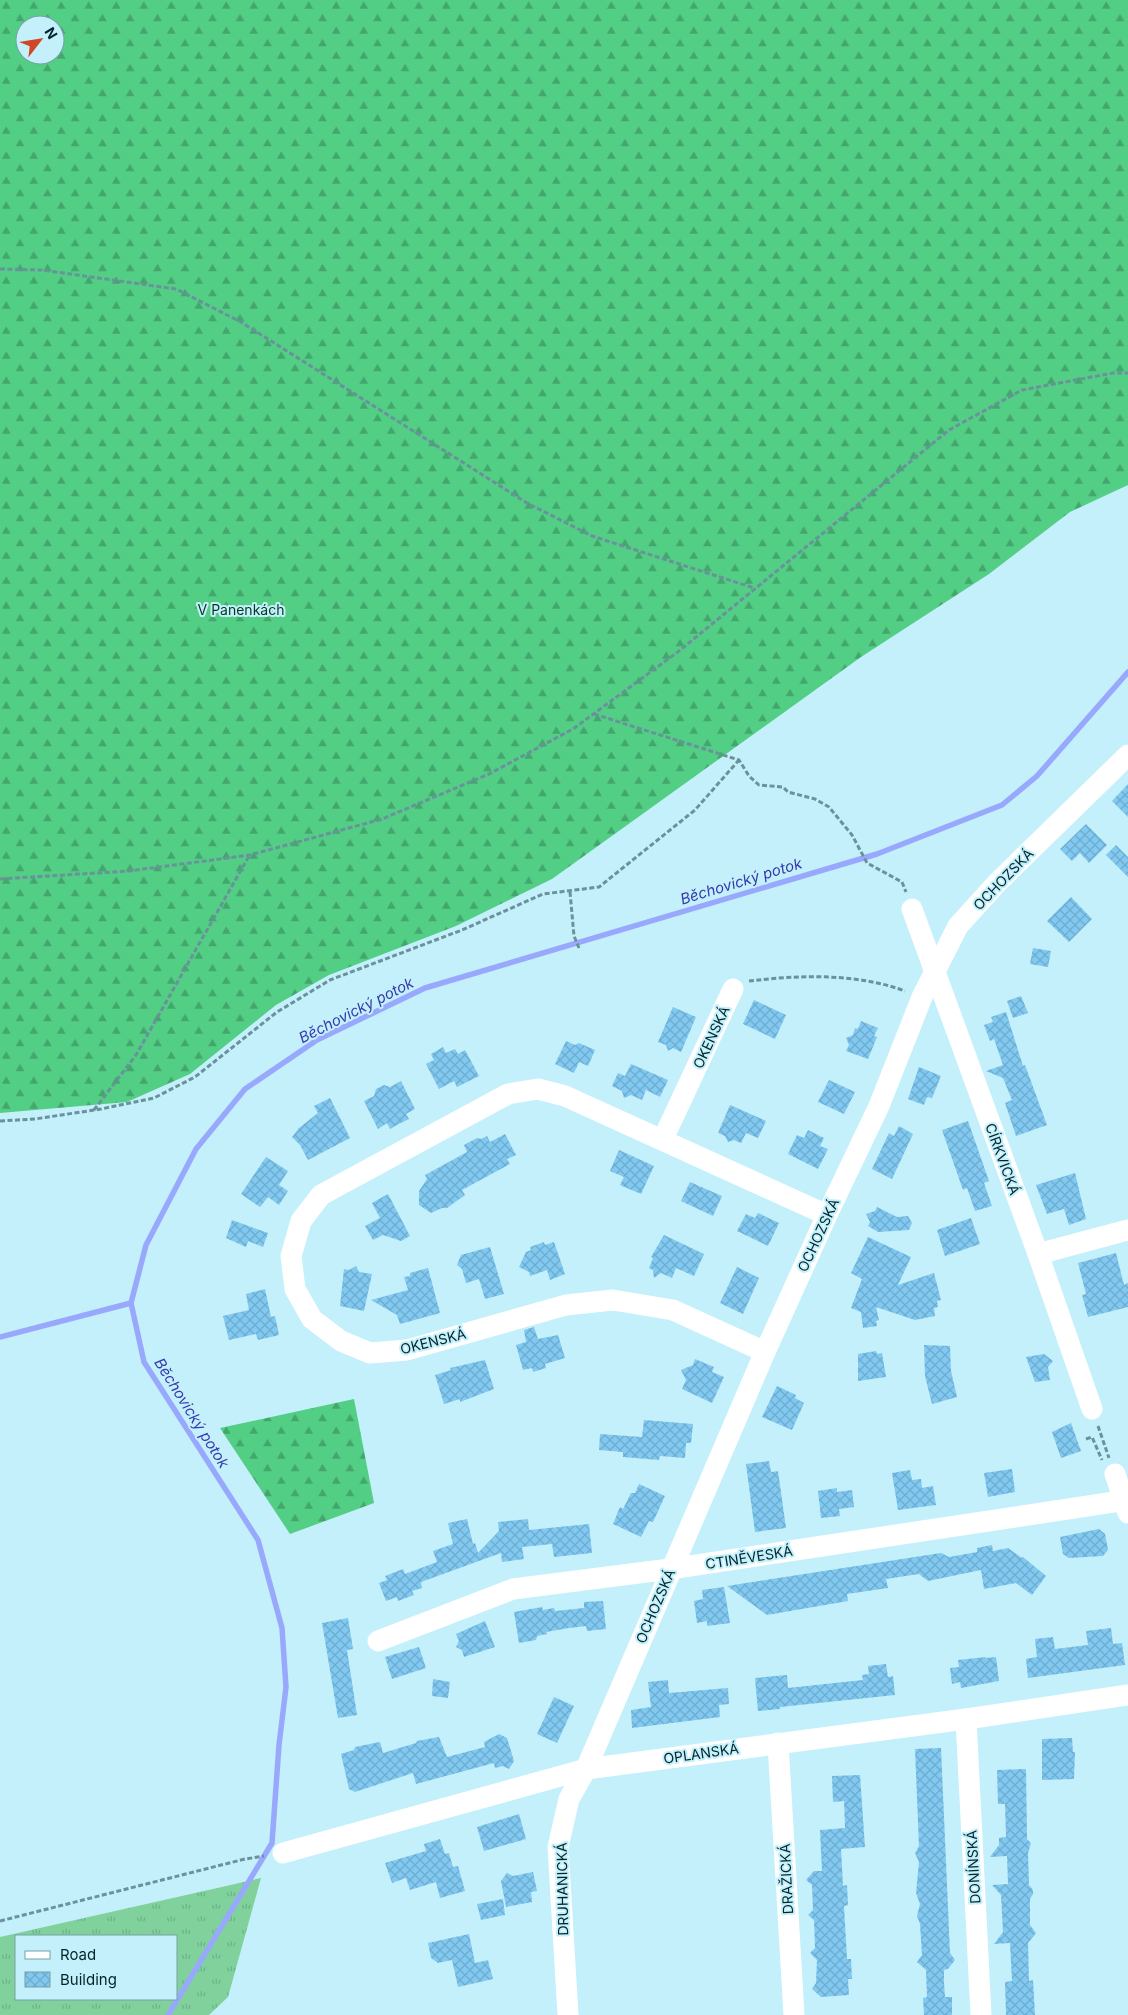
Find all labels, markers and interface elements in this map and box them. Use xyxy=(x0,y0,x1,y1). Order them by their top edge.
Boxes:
north arrow xyxy=(15,15,65,65)
text: N xyxy=(42,24,62,42)
park label: V Panenkách xyxy=(198,601,284,618)
street label: OCHOZSKÁ xyxy=(969,844,1037,913)
water label: Běchovický potok xyxy=(678,853,805,909)
water label: Běchovický potok xyxy=(295,973,417,1047)
street label: OKENSKÁ xyxy=(689,1003,733,1071)
street label: CÍRKVICKÁ xyxy=(982,1121,1024,1198)
street label: OCHOZSKÁ xyxy=(794,1195,843,1274)
street label: OKENSKÁ xyxy=(398,1325,468,1357)
water label: Běchovický potok xyxy=(150,1354,234,1472)
street label: CTINĚVESKÁ xyxy=(704,1542,794,1572)
street label: OCHOZSKÁ xyxy=(632,1566,678,1646)
street label: OPLANSKÁ xyxy=(662,1739,740,1767)
street label: DONÍNSKÁ xyxy=(963,1829,983,1904)
street label: DRUHANICKÁ xyxy=(553,1842,571,1936)
street label: DRAŽICKÁ xyxy=(776,1843,796,1915)
legend xyxy=(15,1935,178,2000)
text: Road xyxy=(60,1945,96,1964)
text: Building xyxy=(60,1970,117,1989)

